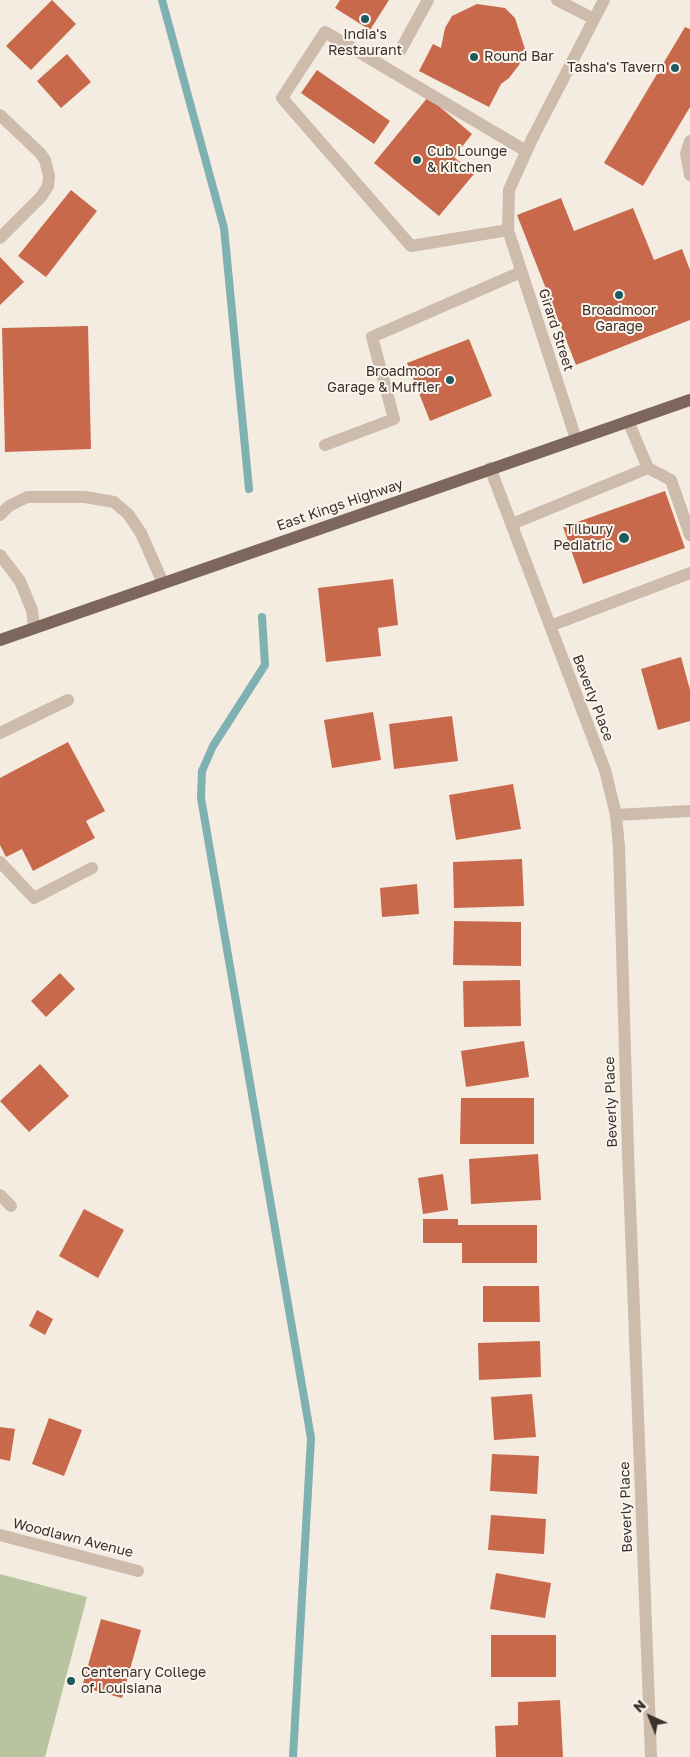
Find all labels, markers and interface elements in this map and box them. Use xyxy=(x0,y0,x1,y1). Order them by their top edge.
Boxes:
marker: India's Restaurant xyxy=(359,13,371,25)
place label: India's Restaurant xyxy=(328,27,402,59)
place label: Round Bar xyxy=(484,49,554,65)
marker: Round Bar xyxy=(468,51,480,63)
place label: Tasha's Tavern xyxy=(567,60,665,76)
marker: Tasha's Tavern xyxy=(669,62,681,74)
place label: Cub Lounge & Kitchen xyxy=(427,144,507,176)
marker: Cub Lounge & Kitchen xyxy=(411,154,423,166)
street label: Girard Street xyxy=(535,287,577,373)
marker: Broadmoor Garage xyxy=(613,289,625,301)
place label: Broadmoor Garage xyxy=(582,303,656,336)
place label: Broadmoor Garage & Muffler xyxy=(327,364,440,397)
marker: Broadmoor Garage & Muffler xyxy=(444,374,456,386)
street label: East Kings Highway xyxy=(275,476,405,534)
place label: Tilbury Pediatric xyxy=(553,522,613,554)
marker: Tilbury Pediatric xyxy=(617,531,631,545)
street label: Beverly Place xyxy=(569,652,617,744)
street label: Beverly Place xyxy=(601,1056,621,1148)
street label: Beverly Place xyxy=(616,1461,636,1553)
street label: Woodlawn Avenue xyxy=(11,1515,135,1561)
place label: Centenary College of Louisiana xyxy=(81,1665,206,1698)
marker: Centenary College of Louisiana xyxy=(65,1675,77,1687)
north arrow xyxy=(625,1692,675,1742)
text: N xyxy=(629,1696,649,1716)

